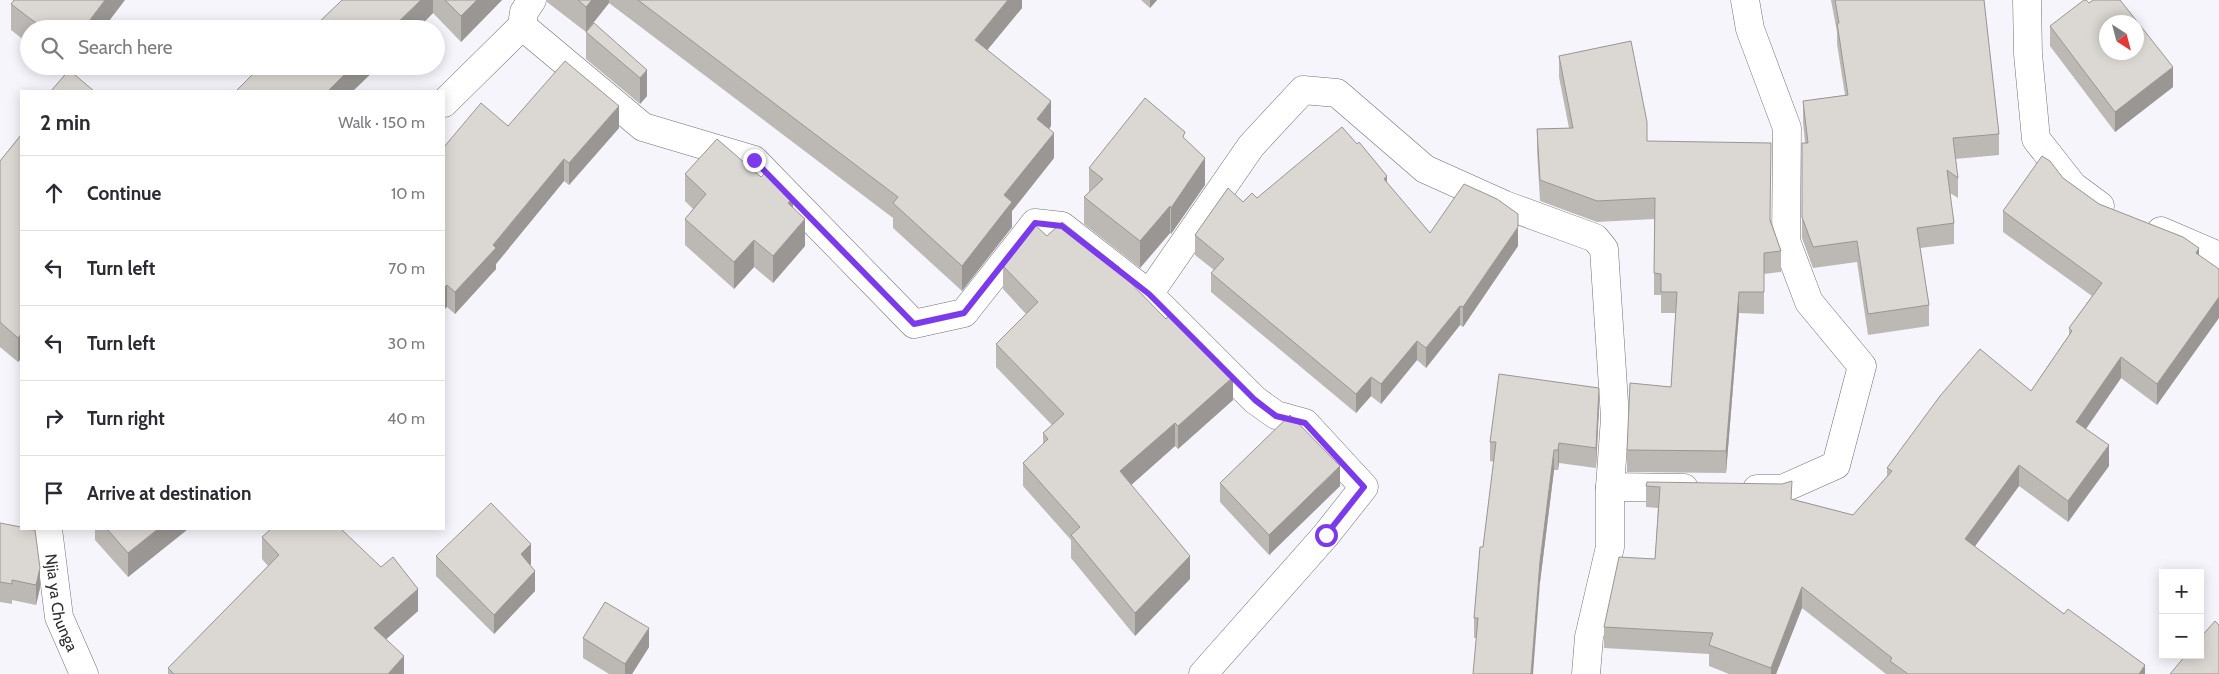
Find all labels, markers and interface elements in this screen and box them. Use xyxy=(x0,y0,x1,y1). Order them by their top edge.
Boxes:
north arrow xyxy=(2099,15,2144,60)
search box xyxy=(20,20,445,75)
icon: search xyxy=(38,34,66,62)
text: Search here xyxy=(78,36,172,59)
text: 2 min xyxy=(40,110,91,135)
text: Walk · 150 m xyxy=(338,113,425,132)
route end xyxy=(743,149,766,172)
icon: ahead xyxy=(40,179,68,207)
text: Continue xyxy=(87,182,161,205)
text: 10 m xyxy=(391,184,425,203)
icon: left xyxy=(40,254,68,282)
text: Turn left xyxy=(87,257,155,280)
text: 70 m xyxy=(388,259,425,278)
icon: left xyxy=(40,329,68,357)
text: Turn left xyxy=(87,332,155,355)
text: 30 m xyxy=(388,334,425,353)
icon: right xyxy=(40,404,68,432)
text: Turn right xyxy=(87,407,165,430)
text: 40 m xyxy=(387,409,425,428)
icon: arrive xyxy=(40,479,68,507)
text: Arrive at destination xyxy=(87,482,251,505)
route start xyxy=(1315,524,1338,547)
street label: Njia ya Chunga xyxy=(41,553,82,655)
map controls xyxy=(2159,569,2204,659)
button: + xyxy=(2159,569,2204,614)
button: − xyxy=(2159,614,2204,659)

